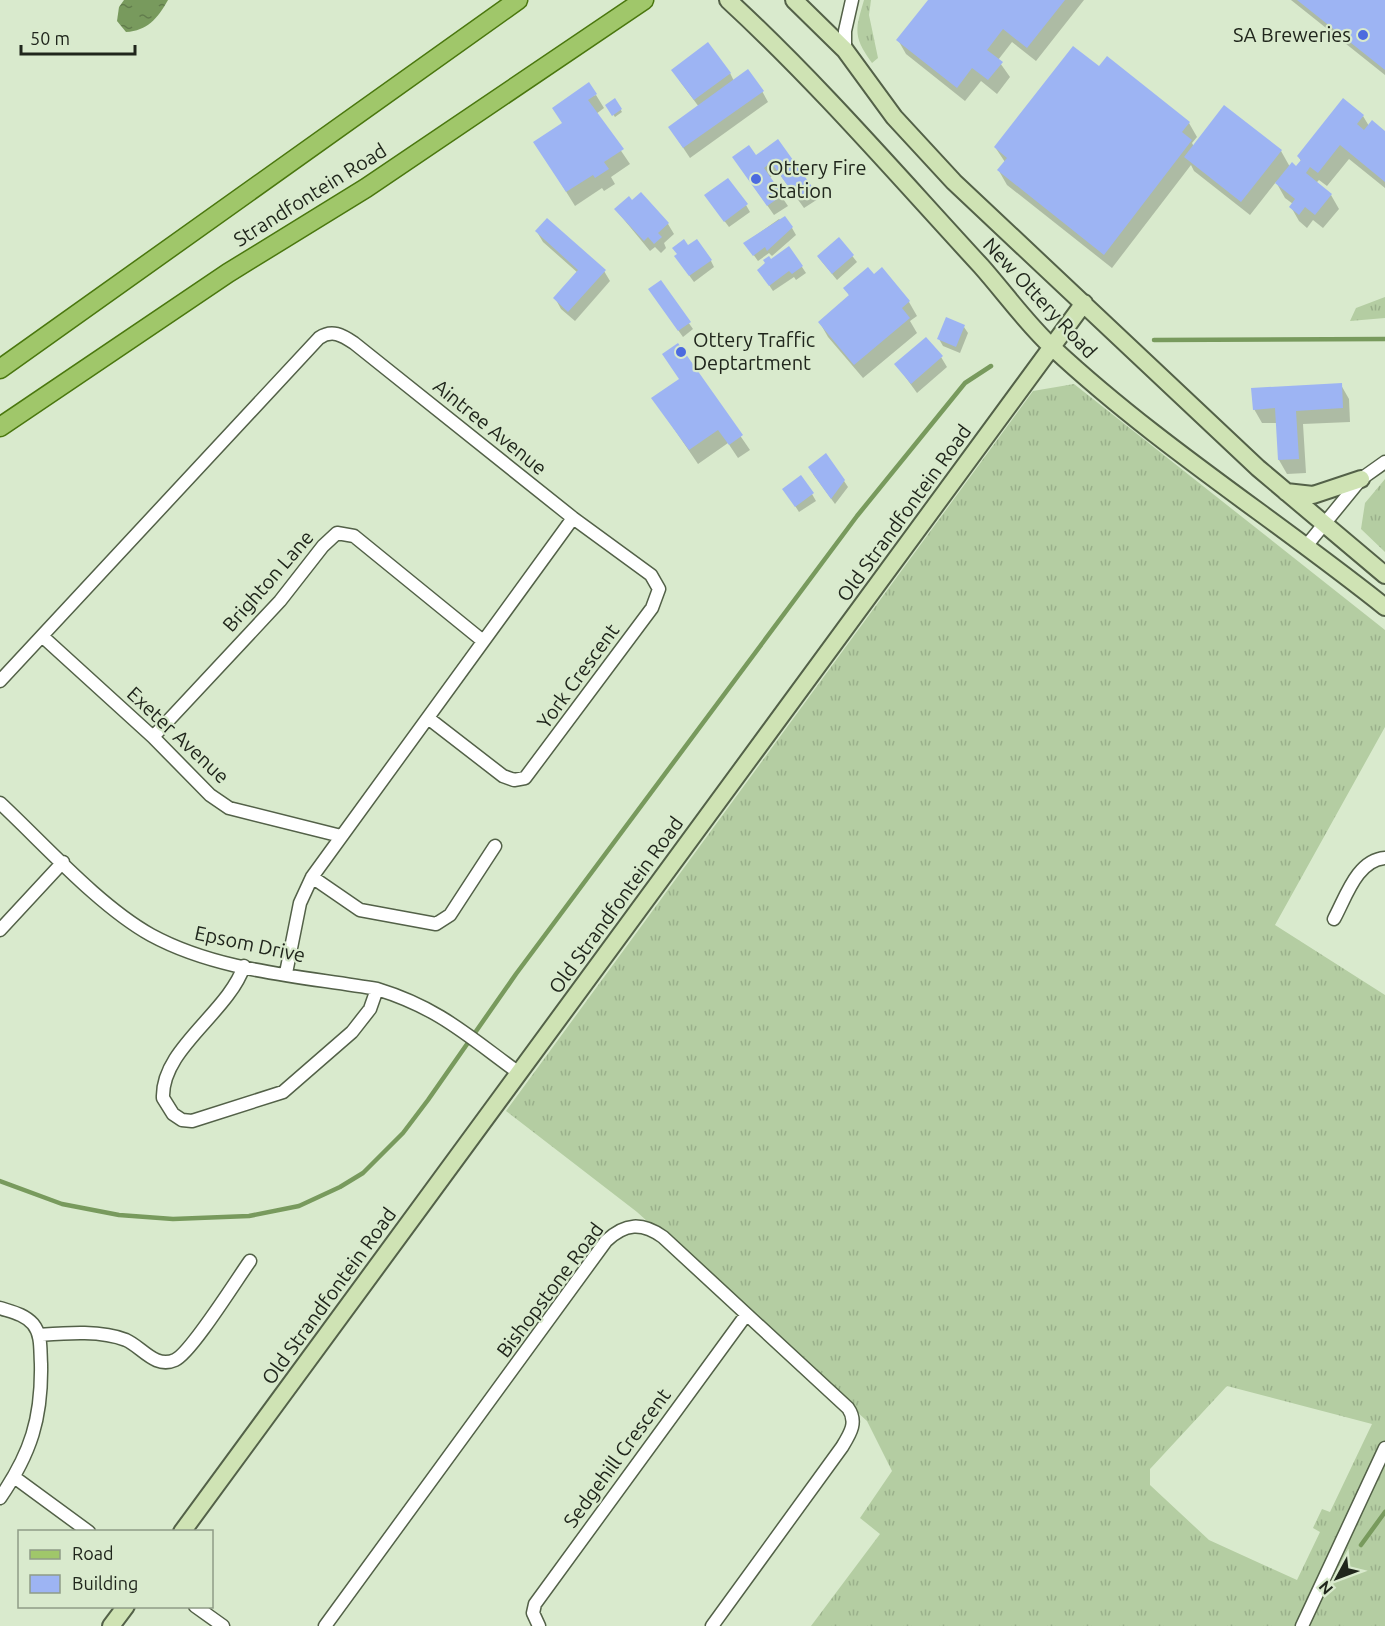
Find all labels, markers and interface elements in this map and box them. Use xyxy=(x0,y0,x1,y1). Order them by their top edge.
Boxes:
scale bar xyxy=(21,18,135,56)
place label: SA Breweries xyxy=(1233,23,1351,46)
text: 50 m xyxy=(30,28,70,48)
marker: SA Breweries xyxy=(1356,28,1370,42)
street label: Strandfontein Road xyxy=(229,138,390,251)
place label: Ottery Fire Station xyxy=(768,156,866,202)
marker: Ottery Fire Station xyxy=(749,172,763,186)
street label: New Ottery Road xyxy=(979,233,1102,363)
place label: Ottery Traffic Deptartment xyxy=(693,328,815,374)
marker: Ottery Traffic Deptartment xyxy=(674,345,688,359)
street label: Aintree Avenue xyxy=(429,374,551,479)
street label: Old Strandfontein Road xyxy=(832,420,975,606)
street label: Brighton Lane xyxy=(217,525,318,636)
street label: York Crescent xyxy=(532,619,623,733)
street label: Exeter Avenue xyxy=(123,682,234,788)
street label: Old Strandfontein Road xyxy=(544,812,687,998)
street label: Epsom Drive xyxy=(193,921,307,966)
street label: Old Strandfontein Road xyxy=(257,1203,400,1389)
street label: Bishopstone Road xyxy=(492,1218,608,1361)
street label: Sedgehill Crescent xyxy=(558,1384,675,1532)
legend xyxy=(18,1530,213,1608)
text: Road xyxy=(72,1543,114,1563)
north arrow xyxy=(1307,1548,1367,1608)
text: Building xyxy=(72,1573,138,1593)
text: N xyxy=(1315,1577,1336,1598)

